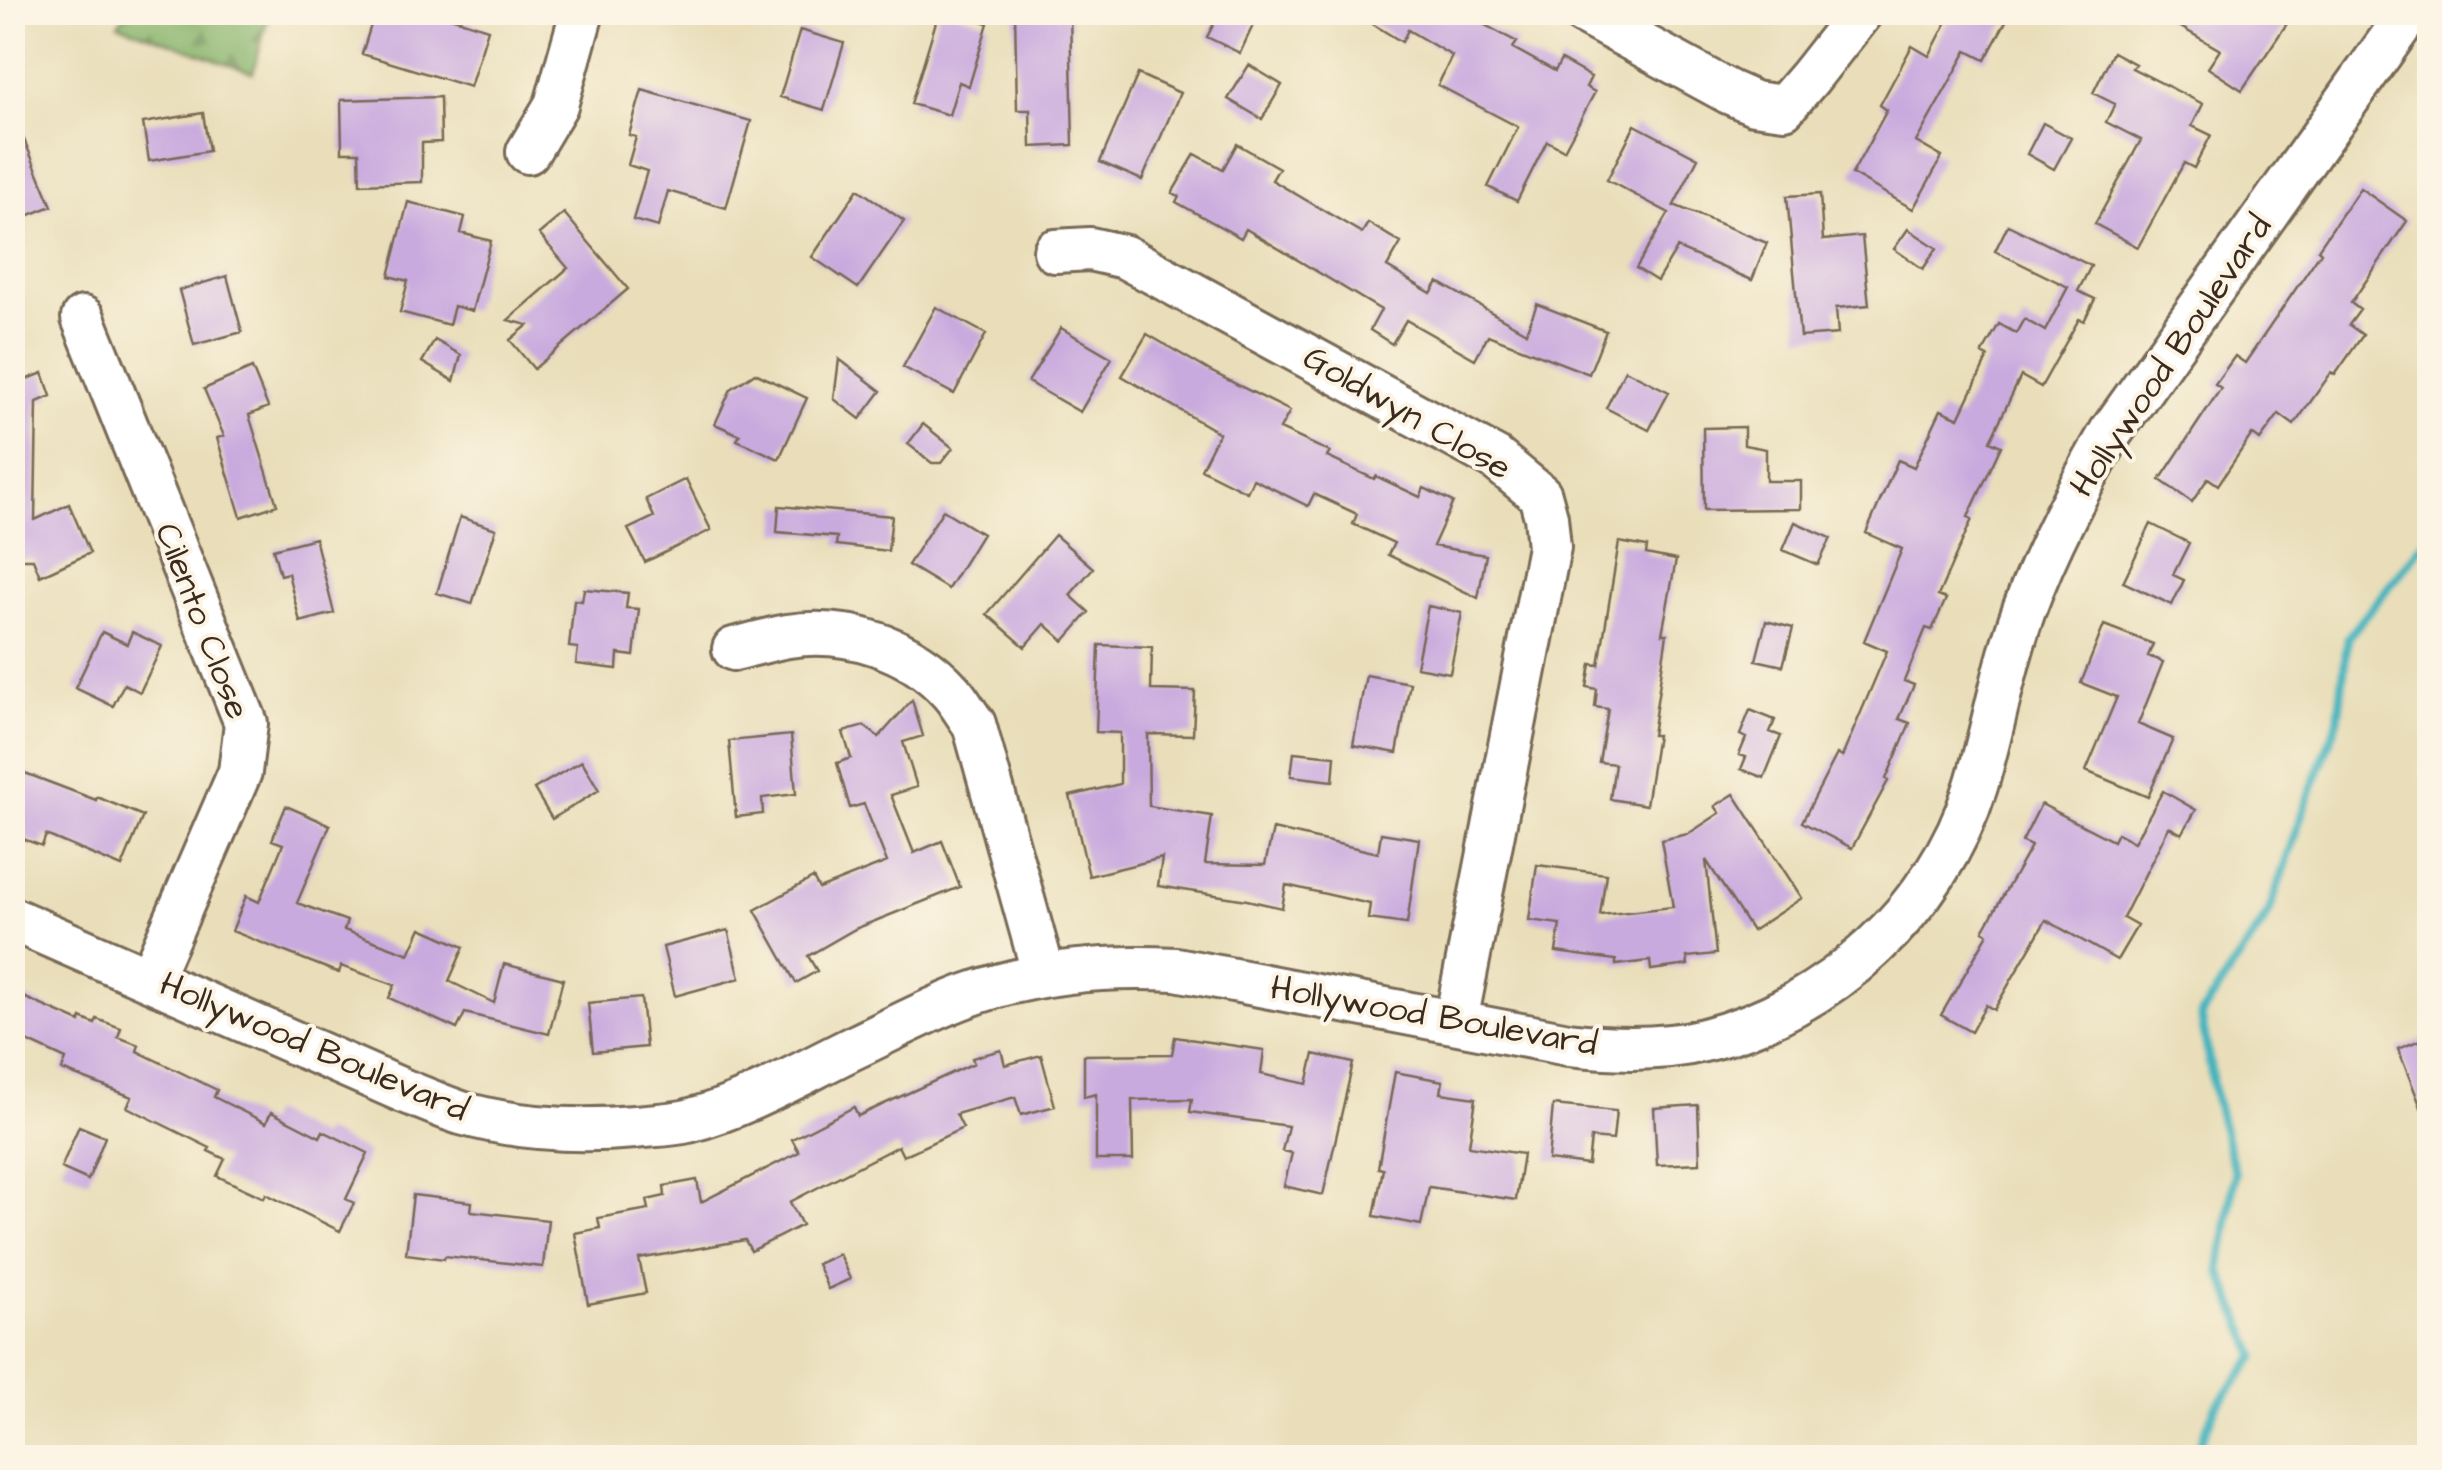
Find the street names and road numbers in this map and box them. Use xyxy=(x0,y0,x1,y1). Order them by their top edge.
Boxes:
street label: Hollywood Boulevard xyxy=(2058,205,2285,507)
street label: Goldwyn Close xyxy=(1293,334,1520,493)
street label: Cilento Close xyxy=(142,516,262,726)
street label: Hollywood Boulevard xyxy=(152,960,476,1135)
street label: Hollywood Boulevard xyxy=(1267,963,1601,1070)

